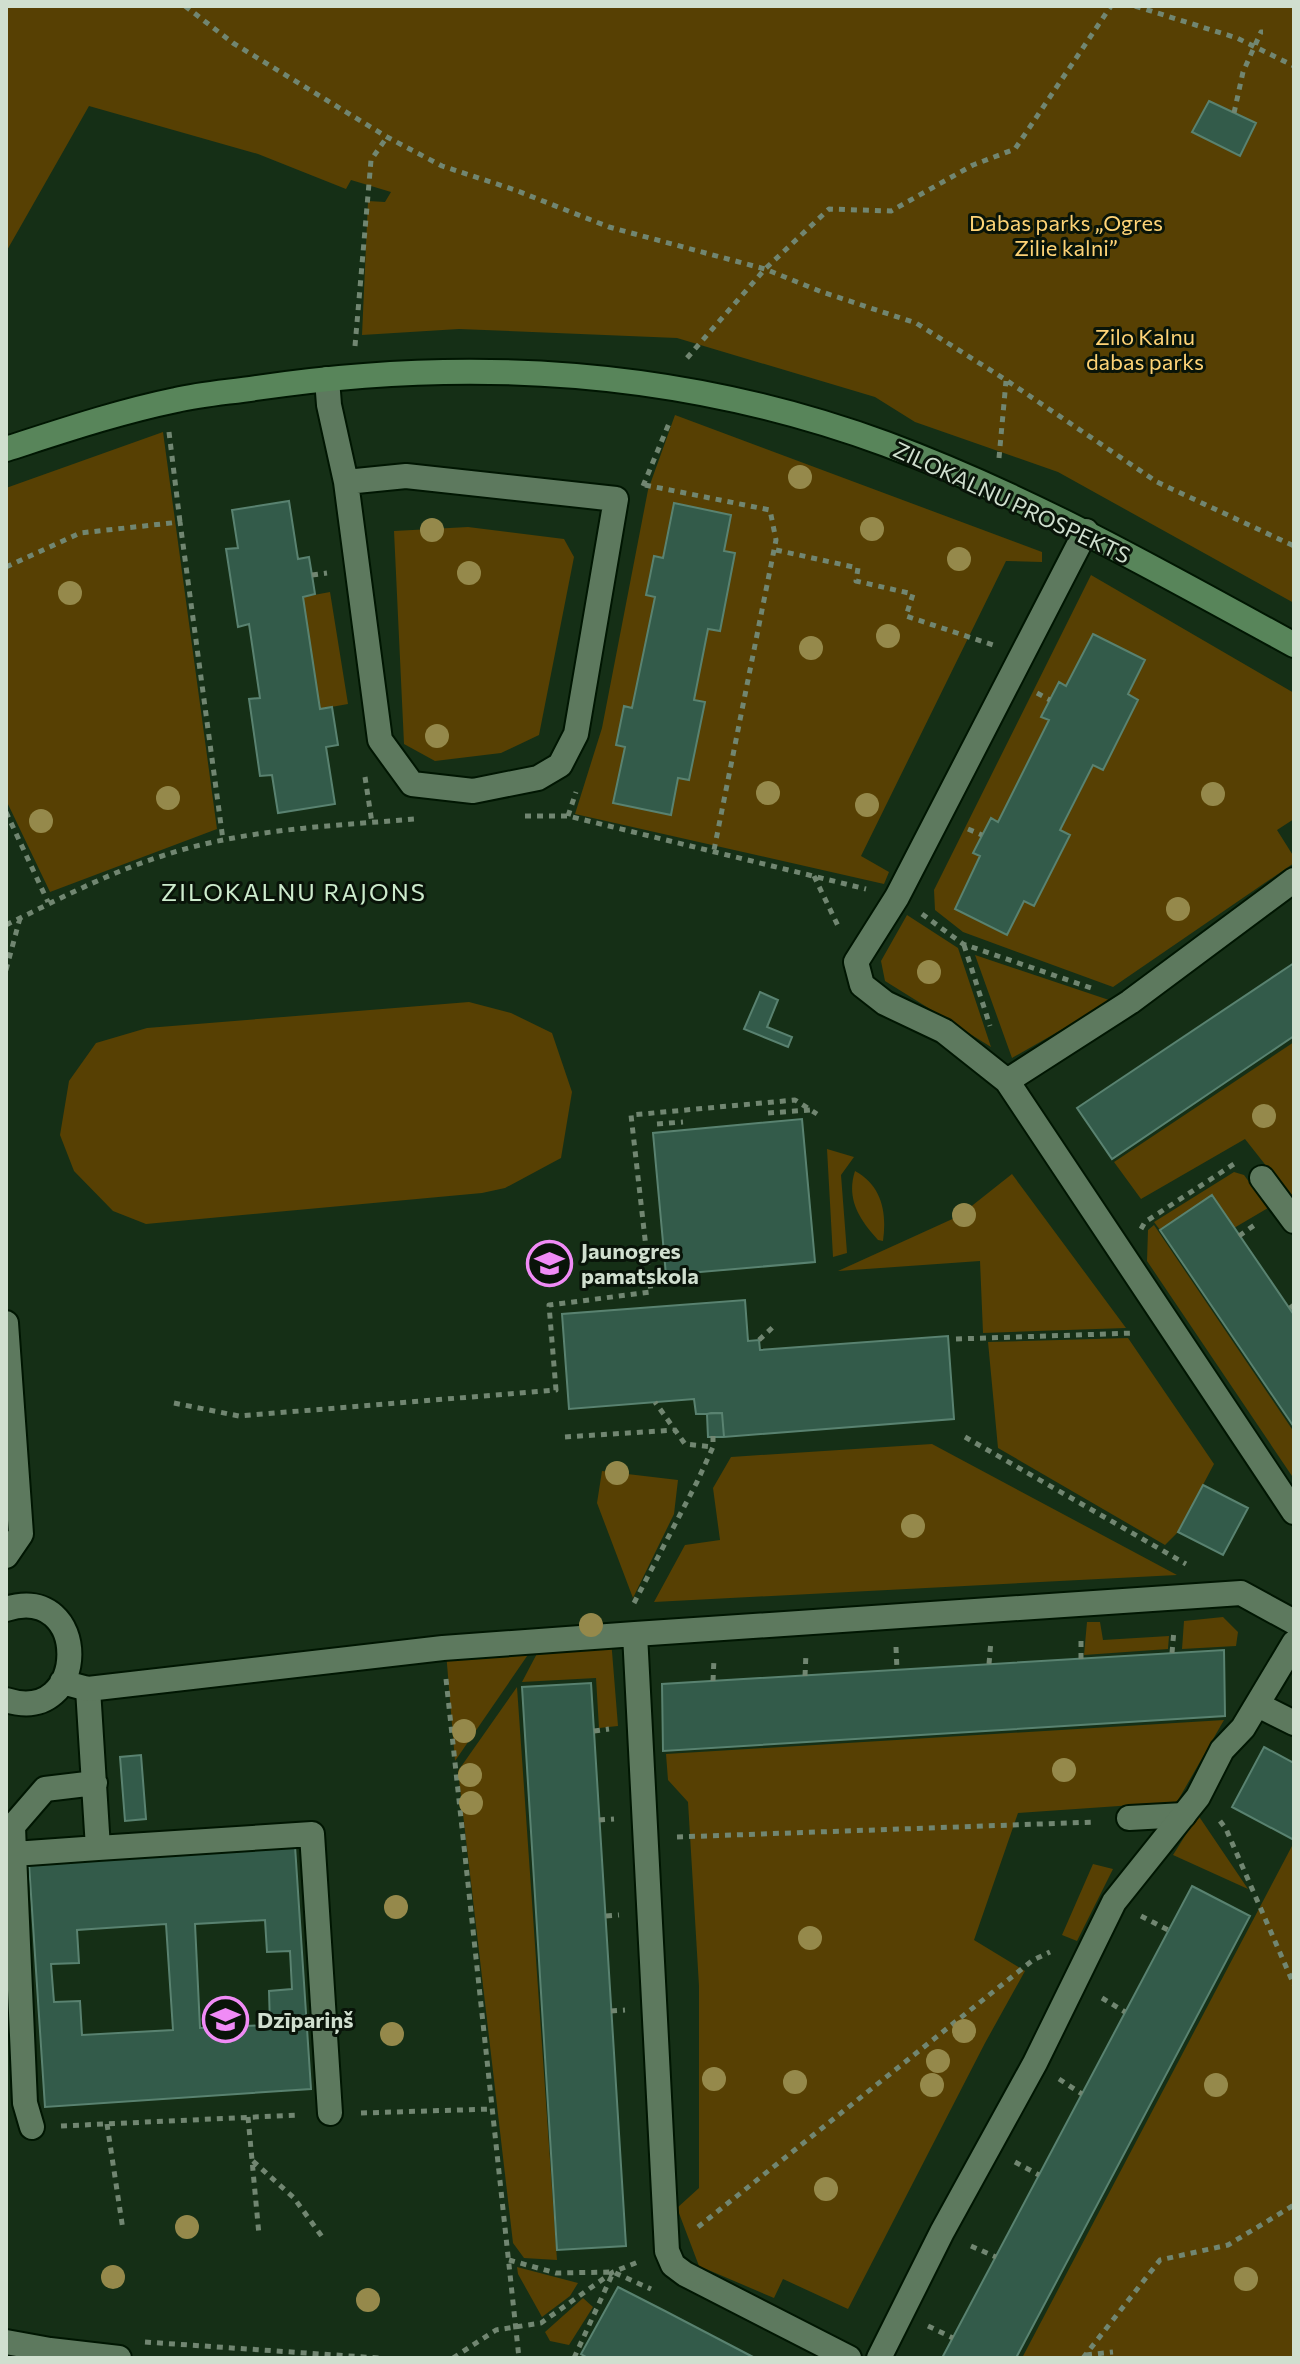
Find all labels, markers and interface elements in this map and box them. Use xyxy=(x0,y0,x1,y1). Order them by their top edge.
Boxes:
park label: Dabas parks „Ogres Zilie kalni” xyxy=(969,209,1163,261)
park label: Zilo Kalnu dabas parks xyxy=(1086,323,1204,375)
street label: ZILOKALNU PROSPEKTS xyxy=(889,435,1135,569)
district label: ZILOKALNU RAJONS xyxy=(161,877,427,906)
place label: Jaunogres pamatskola xyxy=(581,1237,699,1289)
school or university icon: Jaunogres pamatskola xyxy=(526,1239,574,1287)
school or university icon: Dzīpariņš xyxy=(202,1995,250,2043)
place label: Dzīpariņš xyxy=(257,2006,353,2034)

